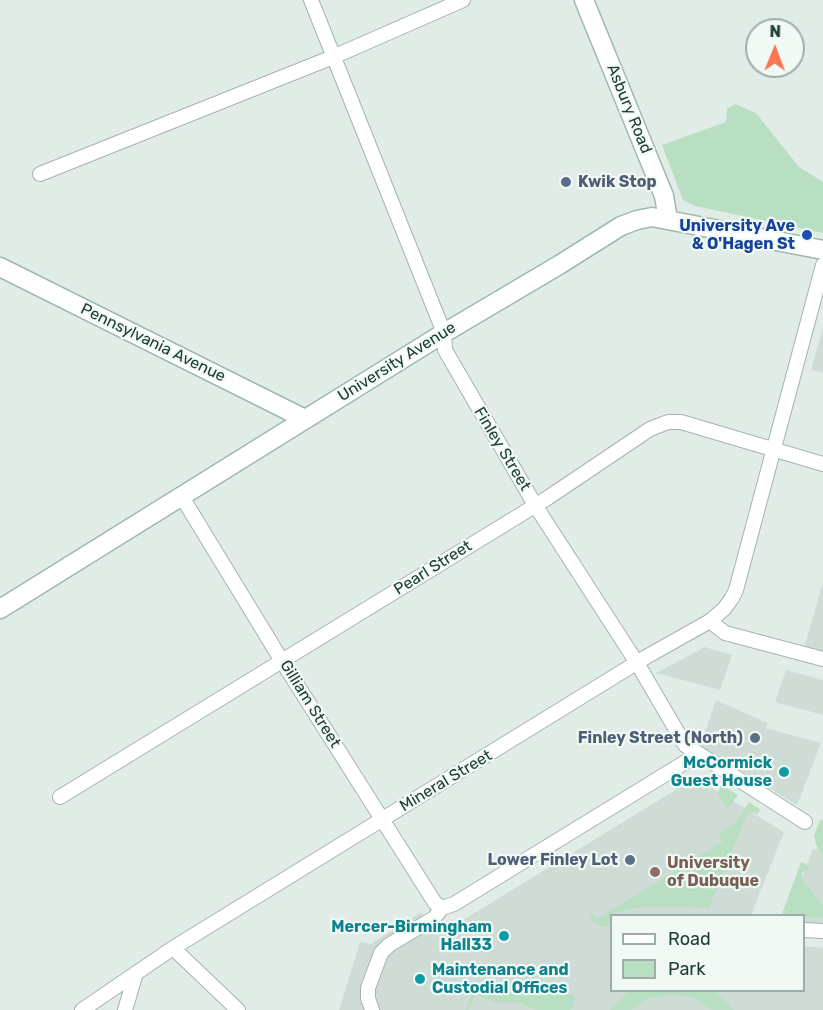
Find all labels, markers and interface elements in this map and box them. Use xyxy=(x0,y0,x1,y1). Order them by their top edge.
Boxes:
north arrow xyxy=(745,18,805,78)
text: N xyxy=(769,22,781,41)
street label: Asbury Road xyxy=(602,61,656,157)
place label: Kwik Stop xyxy=(578,172,657,192)
marker: Kwik Stop xyxy=(559,175,573,189)
place label: University Ave & O'Hagen St xyxy=(679,216,795,254)
marker: University Ave & O'Hagen St xyxy=(800,228,814,242)
street label: Pennsylvania Avenue xyxy=(77,300,229,386)
street label: University Avenue xyxy=(334,318,460,406)
street label: Finley Street xyxy=(469,404,535,494)
street label: Pearl Street xyxy=(391,537,475,599)
street label: Gilliam Street xyxy=(275,657,345,751)
place label: Finley Street (North) xyxy=(578,728,743,748)
marker: Finley Street (North) xyxy=(748,731,762,745)
street label: Mineral Street xyxy=(396,746,496,816)
place label: McCormick Guest House xyxy=(671,753,772,791)
marker: McCormick Guest House xyxy=(777,765,791,779)
place label: Lower Finley Lot xyxy=(488,850,618,870)
marker: Lower Finley Lot xyxy=(623,853,637,867)
place label: University of Dubuque xyxy=(667,853,759,891)
marker: University of Dubuque xyxy=(648,865,662,879)
legend xyxy=(610,914,805,992)
place label: Mercer-Birmingham Hall33 xyxy=(331,917,492,955)
text: Road xyxy=(668,928,711,950)
marker: Mercer-Birmingham Hall33 xyxy=(497,929,511,943)
text: Park xyxy=(668,958,705,980)
place label: Maintenance and Custodial Offices xyxy=(432,960,569,998)
marker: Maintenance and Custodial Offices xyxy=(413,972,427,986)

